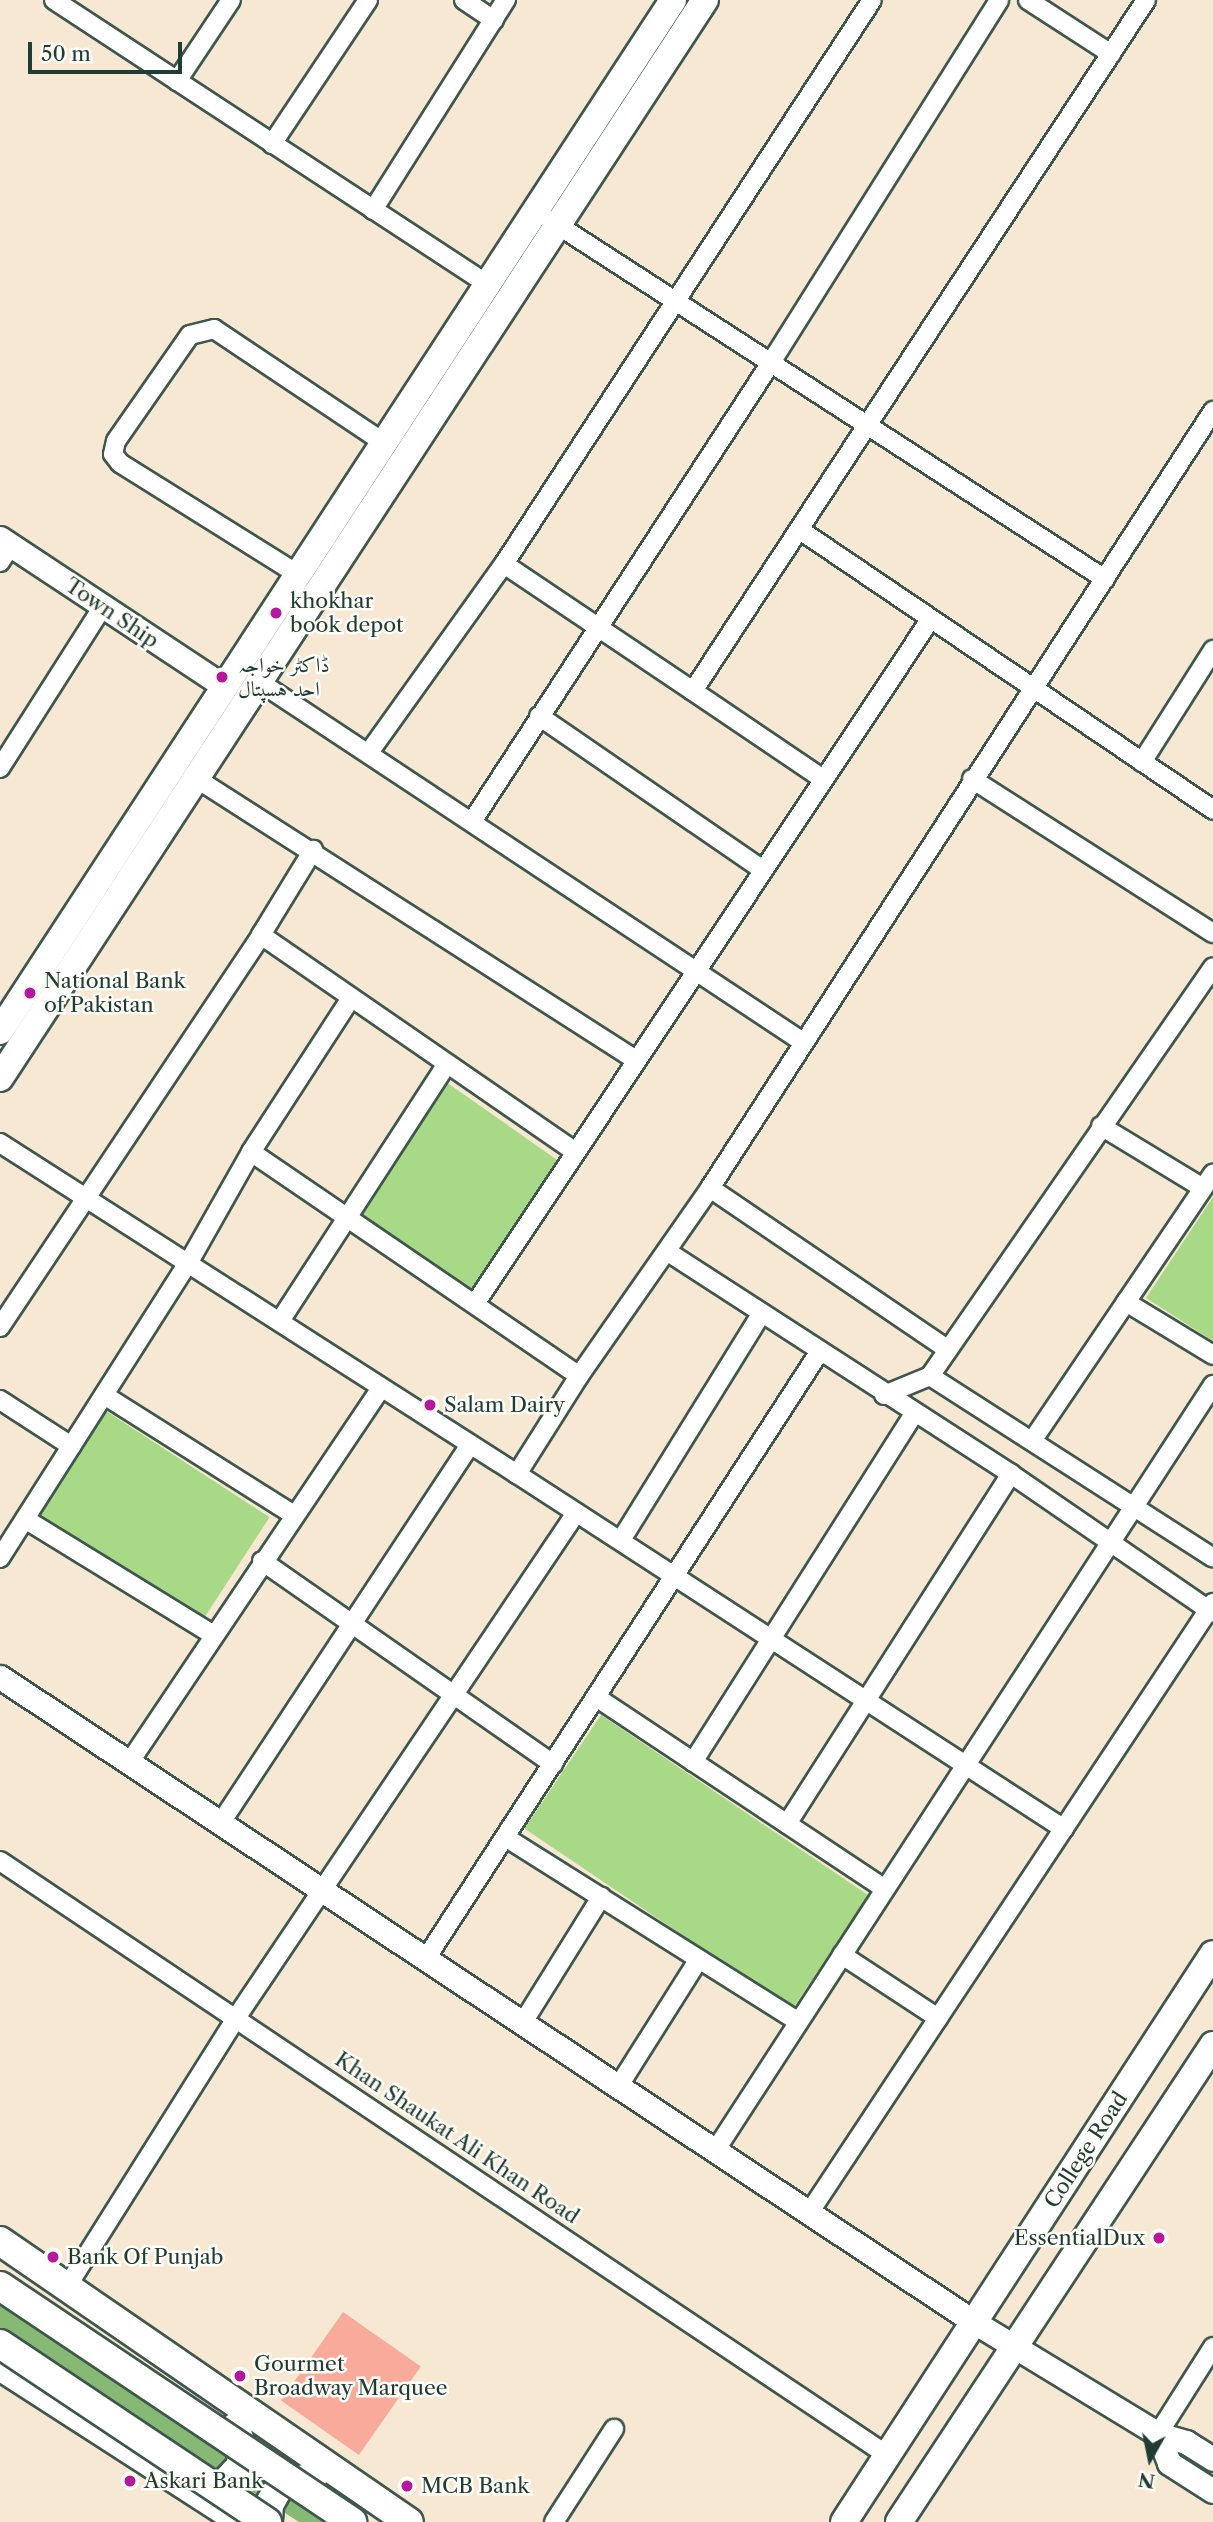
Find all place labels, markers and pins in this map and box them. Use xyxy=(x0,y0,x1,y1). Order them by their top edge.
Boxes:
place label: khokhar book depot xyxy=(290,588,404,638)
marker: khokhar book depot xyxy=(268,605,284,621)
place label: ڈاکٹر خواجہ احد ہسپتال xyxy=(238,652,330,702)
marker: ڈاکٹر خواجہ احد ہسپتال xyxy=(212,667,232,687)
place label: National Bank of Pakistan xyxy=(44,968,186,1018)
marker: National Bank of Pakistan xyxy=(22,985,38,1001)
place label: Salam Dairy xyxy=(444,1392,565,1418)
marker: Salam Dairy xyxy=(422,1397,438,1413)
place label: EssentialDux xyxy=(1014,2225,1145,2251)
marker: EssentialDux xyxy=(1151,2230,1167,2246)
place label: Bank Of Punjab xyxy=(67,2244,224,2270)
marker: Bank Of Punjab xyxy=(45,2249,61,2265)
place label: Gourmet Broadway Marquee xyxy=(254,2351,448,2401)
marker: Gourmet Broadway Marquee xyxy=(232,2368,248,2384)
place label: Askari Bank xyxy=(144,2468,263,2494)
marker: Askari Bank xyxy=(122,2473,138,2489)
place label: MCB Bank xyxy=(421,2473,529,2499)
marker: MCB Bank xyxy=(399,2478,415,2494)

